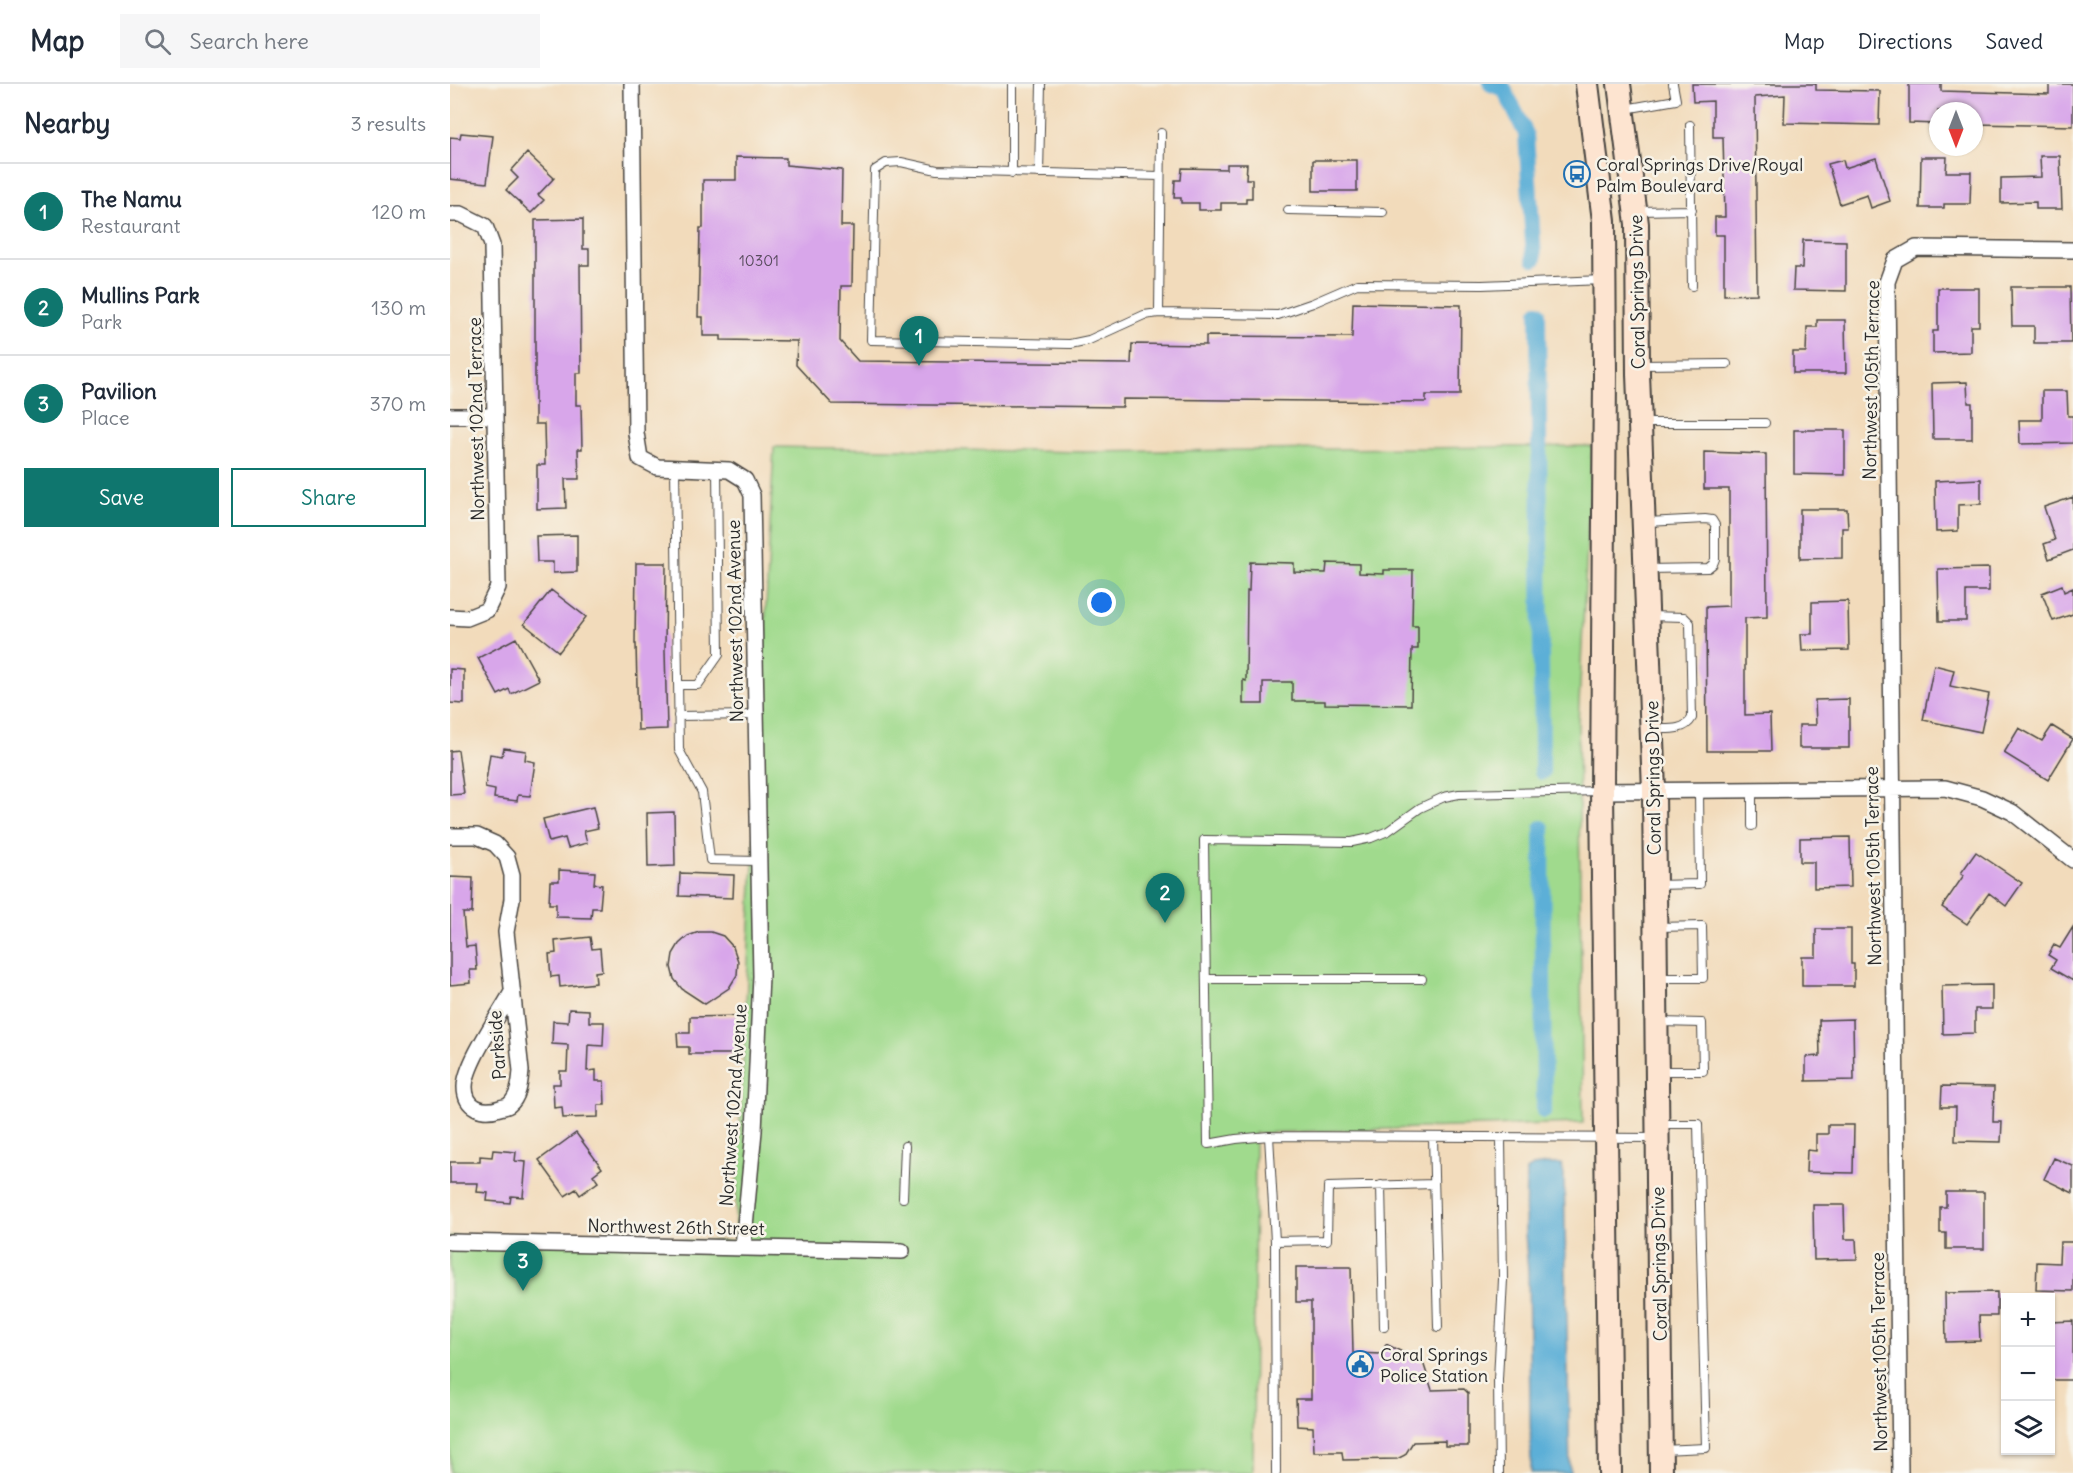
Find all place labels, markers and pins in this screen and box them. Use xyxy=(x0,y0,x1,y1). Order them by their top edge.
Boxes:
place label: Coral Springs Drive/Royal Palm Boulevard xyxy=(1596,153,1803,197)
bus stop icon: Coral Springs Drive/Royal Palm Boulevard xyxy=(1562,159,1592,189)
pin: 1 xyxy=(900,316,938,366)
pin: 2 xyxy=(1146,874,1184,923)
pin: 3 xyxy=(504,1242,542,1291)
place label: Coral Springs Police Station xyxy=(1380,1343,1488,1387)
public building icon: Coral Springs Police Station xyxy=(1345,1349,1375,1379)

